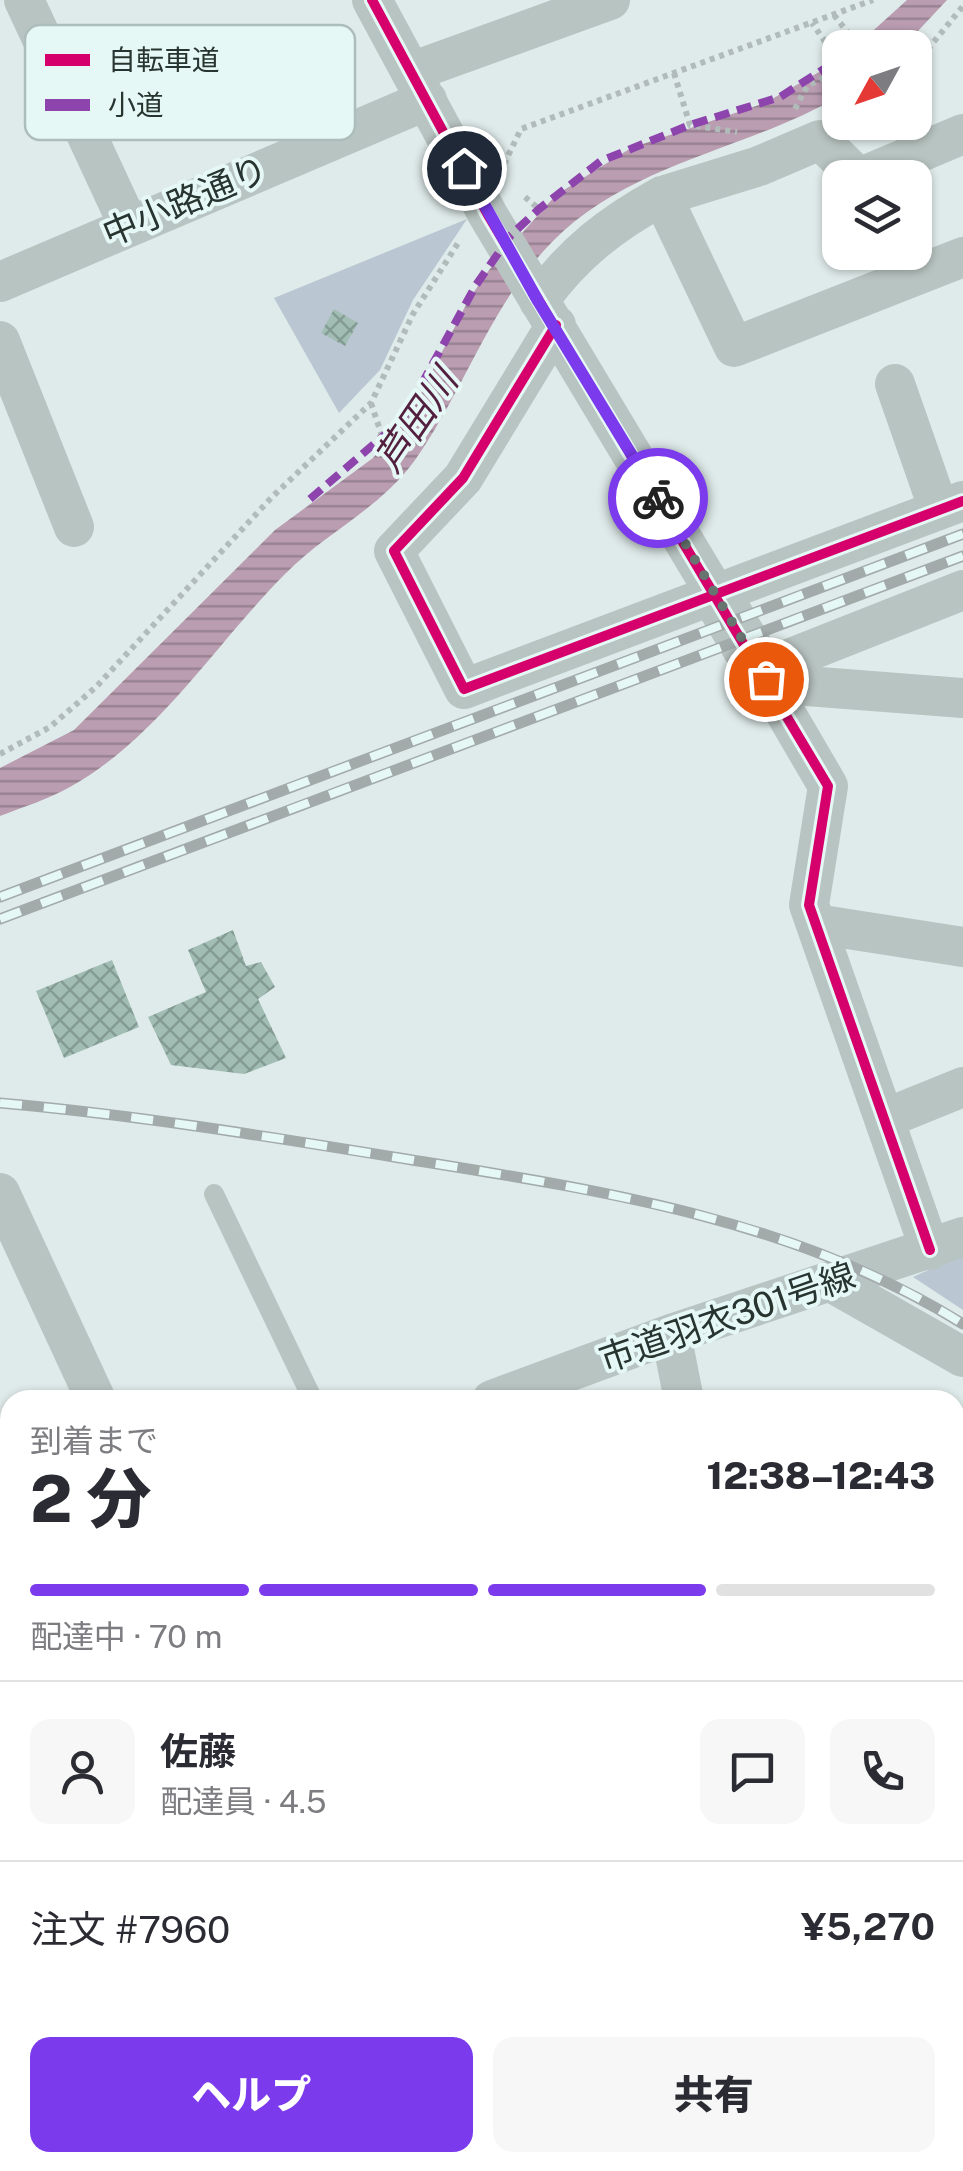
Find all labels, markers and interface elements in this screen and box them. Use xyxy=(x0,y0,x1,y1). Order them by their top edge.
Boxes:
legend xyxy=(25,25,355,140)
north arrow xyxy=(822,30,932,140)
map controls xyxy=(822,30,932,270)
text: 自転車道 xyxy=(108,43,220,76)
text: 小道 xyxy=(108,88,164,121)
pin xyxy=(422,126,507,211)
icon: home xyxy=(437,141,492,196)
street label: 中小路通り xyxy=(96,148,274,254)
button: layers xyxy=(822,160,932,270)
water label: 芦田川 xyxy=(365,357,469,480)
courier xyxy=(608,448,708,548)
icon: bike xyxy=(631,471,686,526)
pin xyxy=(724,637,809,722)
icon: bag xyxy=(739,652,794,707)
street label: 市道羽衣301号線 xyxy=(594,1254,860,1380)
text: 到着まで xyxy=(30,1422,158,1459)
text: 12:38–12:43 xyxy=(707,1453,935,1498)
text: 2 分 xyxy=(30,1460,152,1537)
text: 配達中 · 70 m xyxy=(30,1618,222,1655)
button: person xyxy=(30,1719,135,1824)
button: chat xyxy=(700,1719,805,1824)
button: phone xyxy=(830,1719,935,1824)
text: 佐藤 xyxy=(160,1729,236,1774)
text: 配達員 · 4.5 xyxy=(160,1783,327,1820)
text: ¥5,270 xyxy=(801,1904,935,1949)
text: 注文 #7960 xyxy=(30,1907,230,1952)
button: ヘルプ xyxy=(30,2037,473,2152)
button: 共有 xyxy=(493,2037,935,2152)

